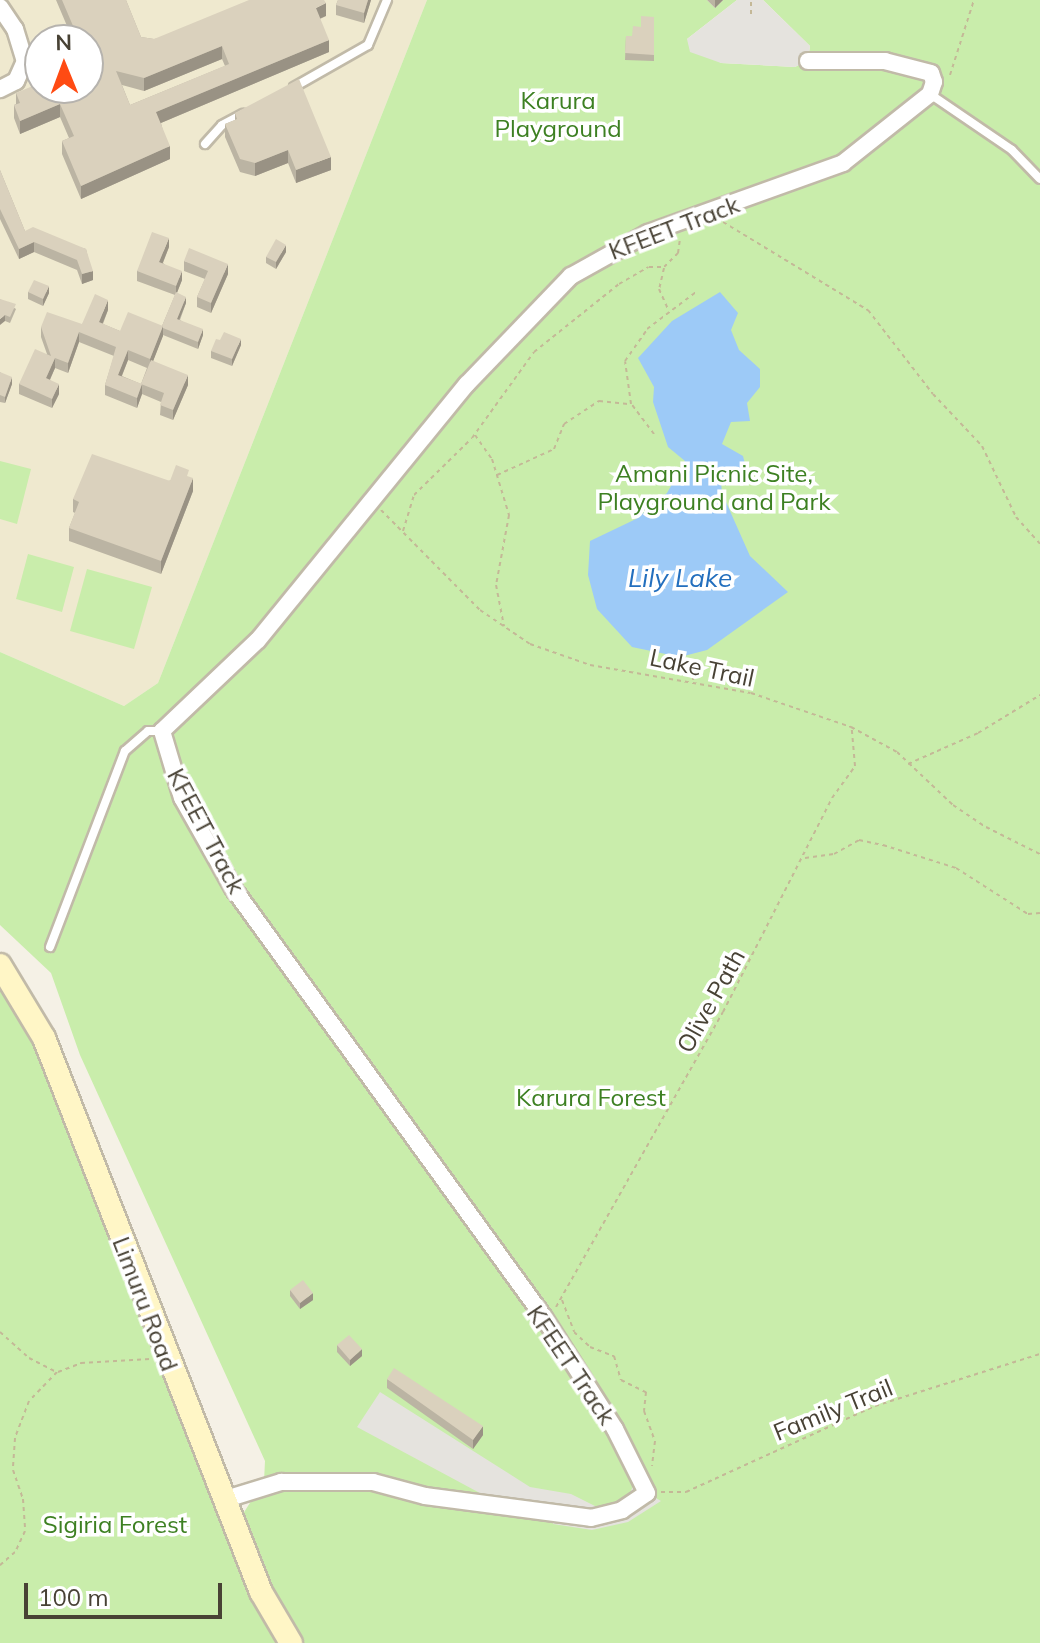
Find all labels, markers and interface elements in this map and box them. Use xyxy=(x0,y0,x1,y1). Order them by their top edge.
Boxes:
north arrow xyxy=(24,24,104,104)
text: N xyxy=(55,28,72,56)
park label: Karura Playground xyxy=(494,87,622,143)
street label: KFEET Track xyxy=(605,190,743,266)
park label: Amani Picnic Site, Playground and Park xyxy=(597,460,831,516)
water label: Lily Lake xyxy=(628,562,732,594)
street label: Lake Trail xyxy=(647,643,757,693)
street label: KFEET Track xyxy=(161,764,251,898)
street label: Olive Path xyxy=(671,944,751,1058)
park label: Karura Forest xyxy=(516,1084,666,1112)
street label: Limuru Road xyxy=(106,1233,184,1375)
street label: KFEET Track xyxy=(521,1300,621,1430)
street label: Family Trail xyxy=(769,1373,897,1447)
park label: Sigiria Forest xyxy=(43,1511,187,1539)
scale bar xyxy=(28,1567,226,1617)
text: 100 m xyxy=(38,1582,109,1612)

